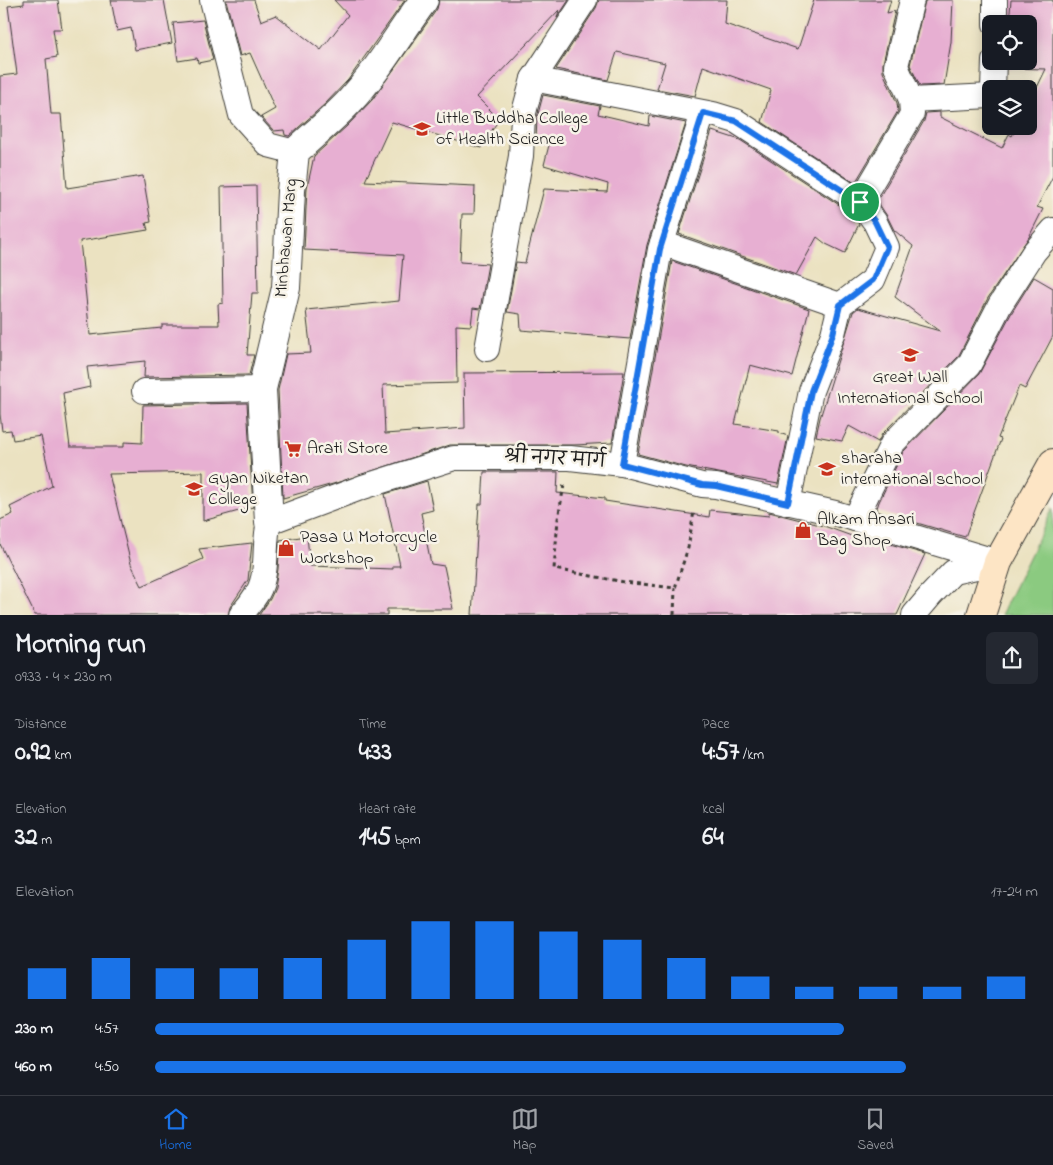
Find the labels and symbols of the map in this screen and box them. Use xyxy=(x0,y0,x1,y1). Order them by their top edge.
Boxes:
place label: Little Buddha College of Health Science xyxy=(436,106,589,153)
school or university icon: Little Buddha College of Health Science xyxy=(412,119,432,139)
street label: Minbhawan Marg xyxy=(269,177,306,299)
pin xyxy=(839,181,881,223)
school or university icon: Great Wall International School xyxy=(900,345,920,365)
place label: Great Wall International School xyxy=(837,365,983,412)
place label: Arati Store xyxy=(307,436,389,462)
supermarket icon: Arati Store xyxy=(283,439,303,459)
street label: श्री नगर मार्ग xyxy=(504,441,608,476)
place label: sharaha international school xyxy=(841,446,983,493)
school or university icon: sharaha international school xyxy=(817,459,837,479)
place label: Gyan Niketan College xyxy=(208,466,308,514)
school or university icon: Gyan Niketan College xyxy=(184,479,204,499)
place label: Alkam Ansari Bag Shop xyxy=(816,507,915,555)
shop icon: Alkam Ansari Bag Shop xyxy=(793,520,813,540)
place label: Pasa U Motorcycle Workshop xyxy=(300,525,438,572)
shop icon: Pasa U Motorcycle Workshop xyxy=(276,538,296,558)

